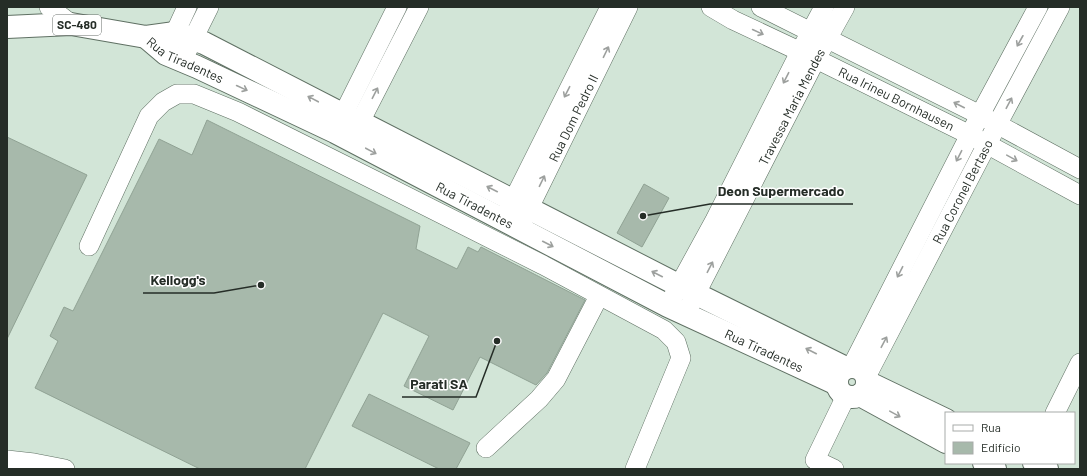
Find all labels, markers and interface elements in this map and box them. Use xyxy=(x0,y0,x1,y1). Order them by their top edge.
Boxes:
road number: SC-480 xyxy=(53,15,101,35)
one-way arrow xyxy=(751,29,763,36)
street label: Rua Tiradentes xyxy=(144,33,226,86)
one-way arrow xyxy=(1015,35,1023,47)
one-way arrow xyxy=(603,46,610,58)
street label: Travessa Maria Mendes xyxy=(755,46,828,168)
street label: Rua Irineu Bornhausen xyxy=(836,63,957,134)
street label: Rua Dom Pedro II xyxy=(545,72,602,164)
one-way arrow xyxy=(782,72,789,84)
one-way arrow xyxy=(235,85,247,92)
one-way arrow xyxy=(563,86,571,98)
one-way arrow xyxy=(372,87,380,99)
one-way arrow xyxy=(307,95,319,102)
one-way arrow xyxy=(1005,97,1013,109)
one-way arrow xyxy=(953,100,965,108)
street label: Rua Coronel Bertaso xyxy=(929,137,996,246)
one-way arrow xyxy=(365,147,377,155)
one-way arrow xyxy=(955,150,963,162)
one-way arrow xyxy=(1006,154,1018,162)
one-way arrow xyxy=(539,176,546,188)
street label: Rua Tiradentes xyxy=(433,178,516,232)
callout: Deon Supermercado xyxy=(710,178,853,204)
text: Deon Supermercado xyxy=(718,182,844,199)
one-way arrow xyxy=(486,185,498,192)
one-way arrow xyxy=(542,241,554,248)
one-way arrow xyxy=(707,261,715,273)
one-way arrow xyxy=(896,266,903,278)
callout: Kellogg's xyxy=(143,267,214,293)
one-way arrow xyxy=(651,270,663,277)
text: Kellogg's xyxy=(150,271,206,288)
street label: Rua Tiradentes xyxy=(722,325,806,375)
one-way arrow xyxy=(880,336,888,348)
one-way arrow xyxy=(805,347,817,354)
callout: Parati SA xyxy=(402,371,476,397)
text: Parati SA xyxy=(410,375,468,392)
one-way arrow xyxy=(888,410,900,418)
legend xyxy=(945,412,1075,464)
text: Rua xyxy=(981,420,1001,434)
text: Edifício xyxy=(981,440,1021,454)

